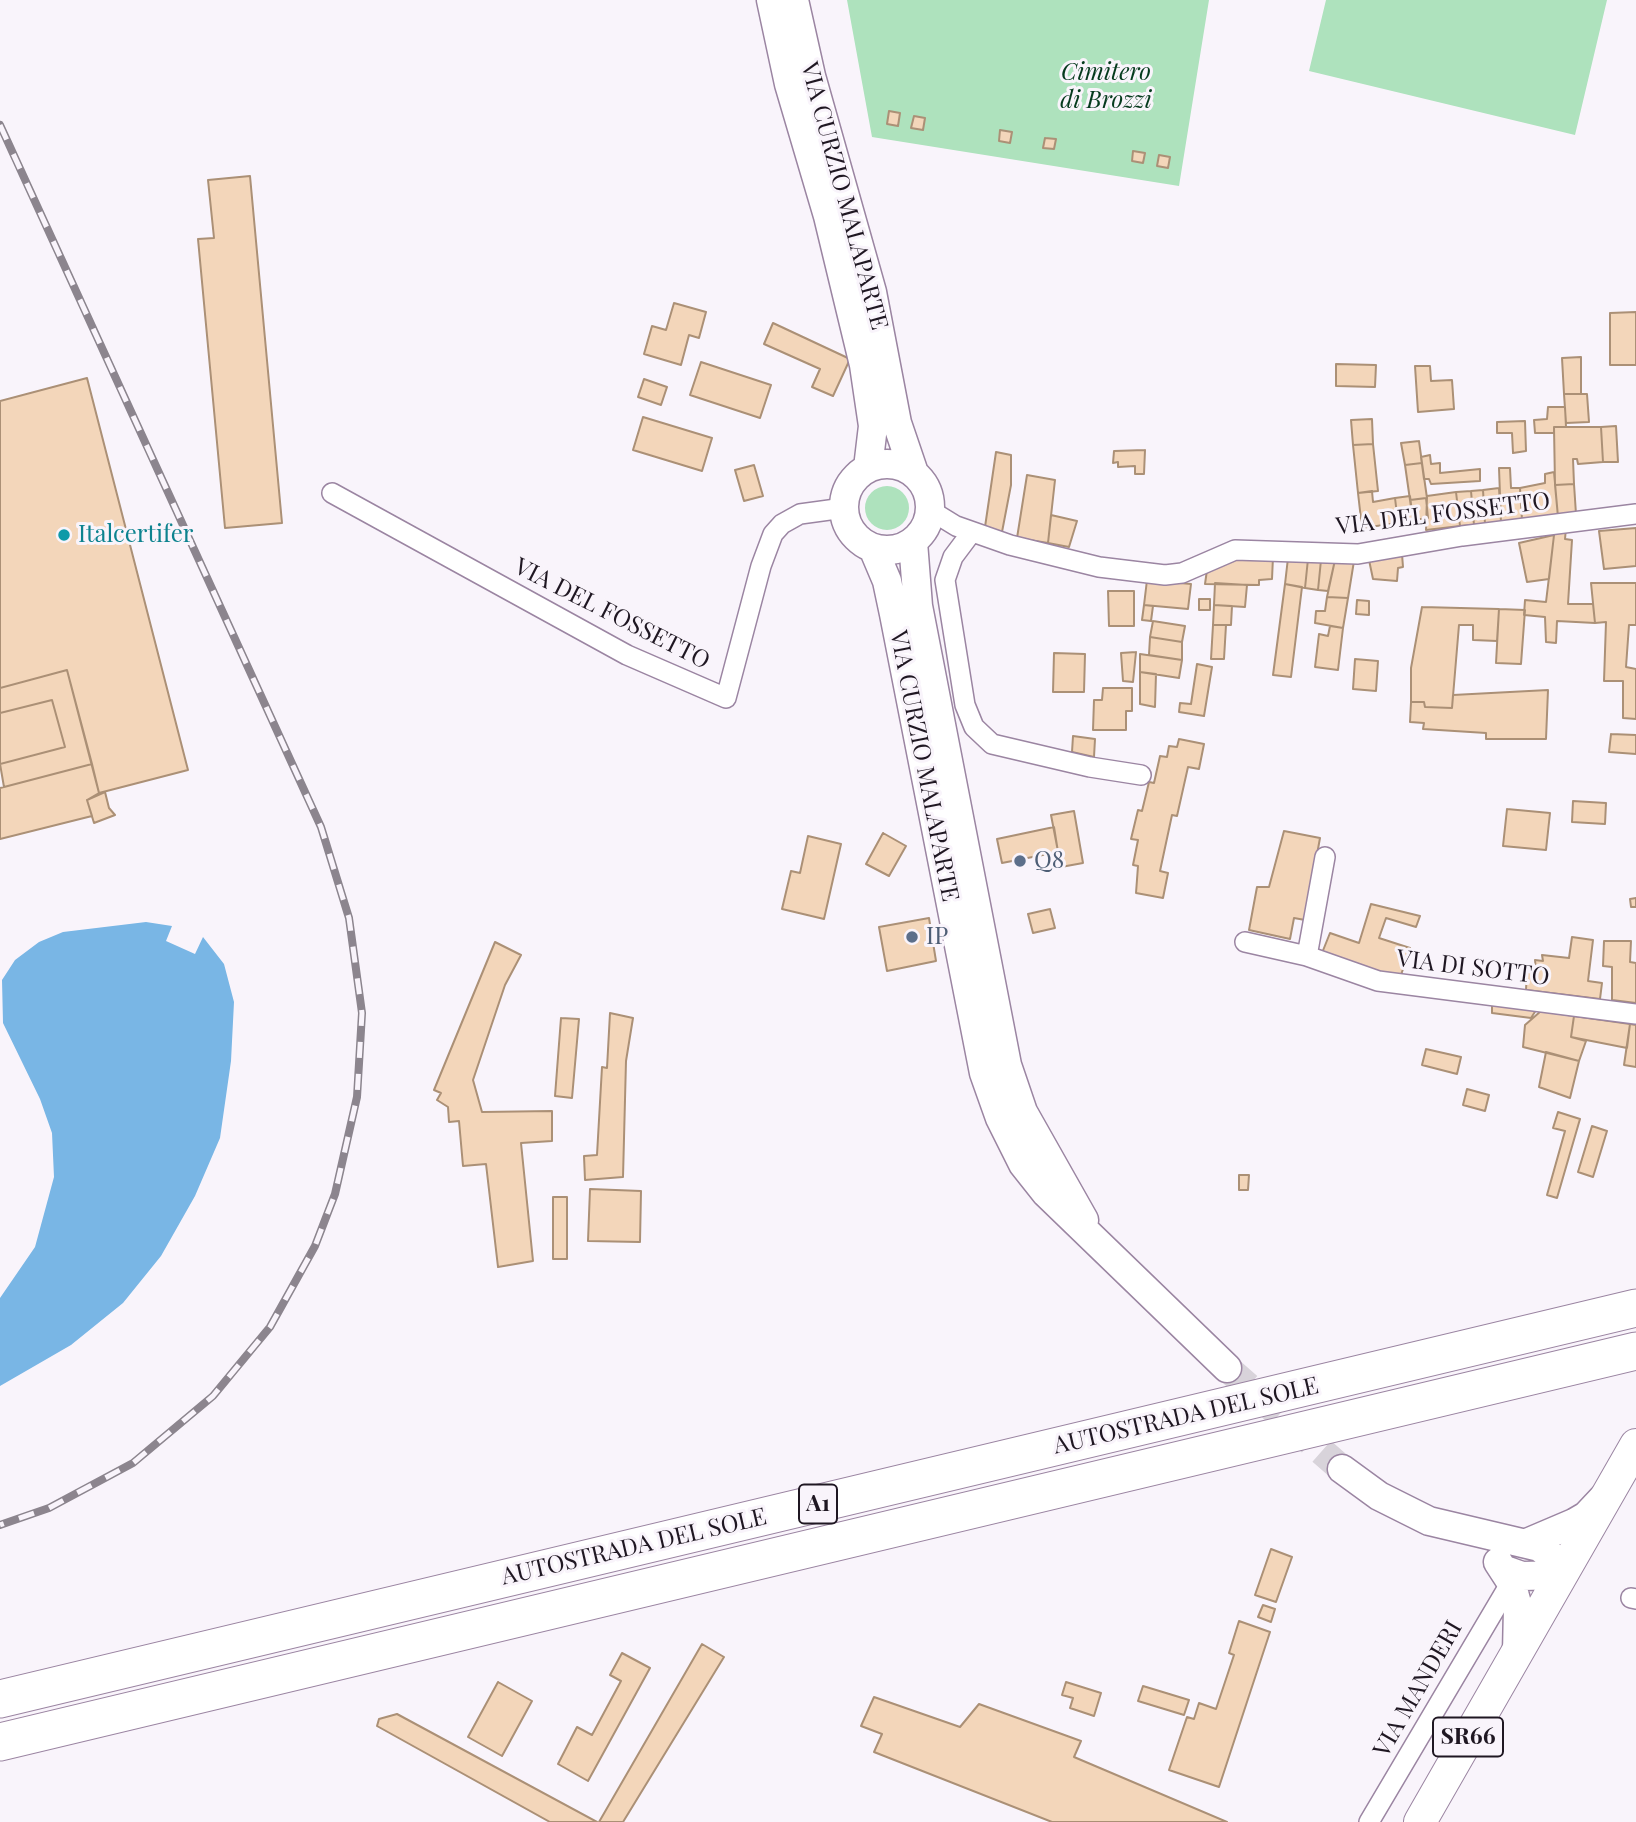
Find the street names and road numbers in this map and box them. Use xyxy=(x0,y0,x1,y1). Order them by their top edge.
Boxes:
street label: VIA CURZIO MALAPARTE xyxy=(794,59,894,333)
street label: VIA DEL FOSSETTO xyxy=(1334,487,1552,541)
street label: VIA DEL FOSSETTO xyxy=(509,552,715,676)
street label: VIA CURZIO MALAPARTE xyxy=(884,628,964,904)
street label: VIA DI SOTTO xyxy=(1395,944,1551,992)
street label: AUTOSTRADA DEL SOLE xyxy=(1051,1371,1321,1461)
road number: A1 xyxy=(799,1484,837,1524)
street label: AUTOSTRADA DEL SOLE xyxy=(499,1502,769,1592)
street label: VIA MANDERI xyxy=(1367,1616,1469,1762)
road number: SR66 xyxy=(1433,1718,1503,1756)

